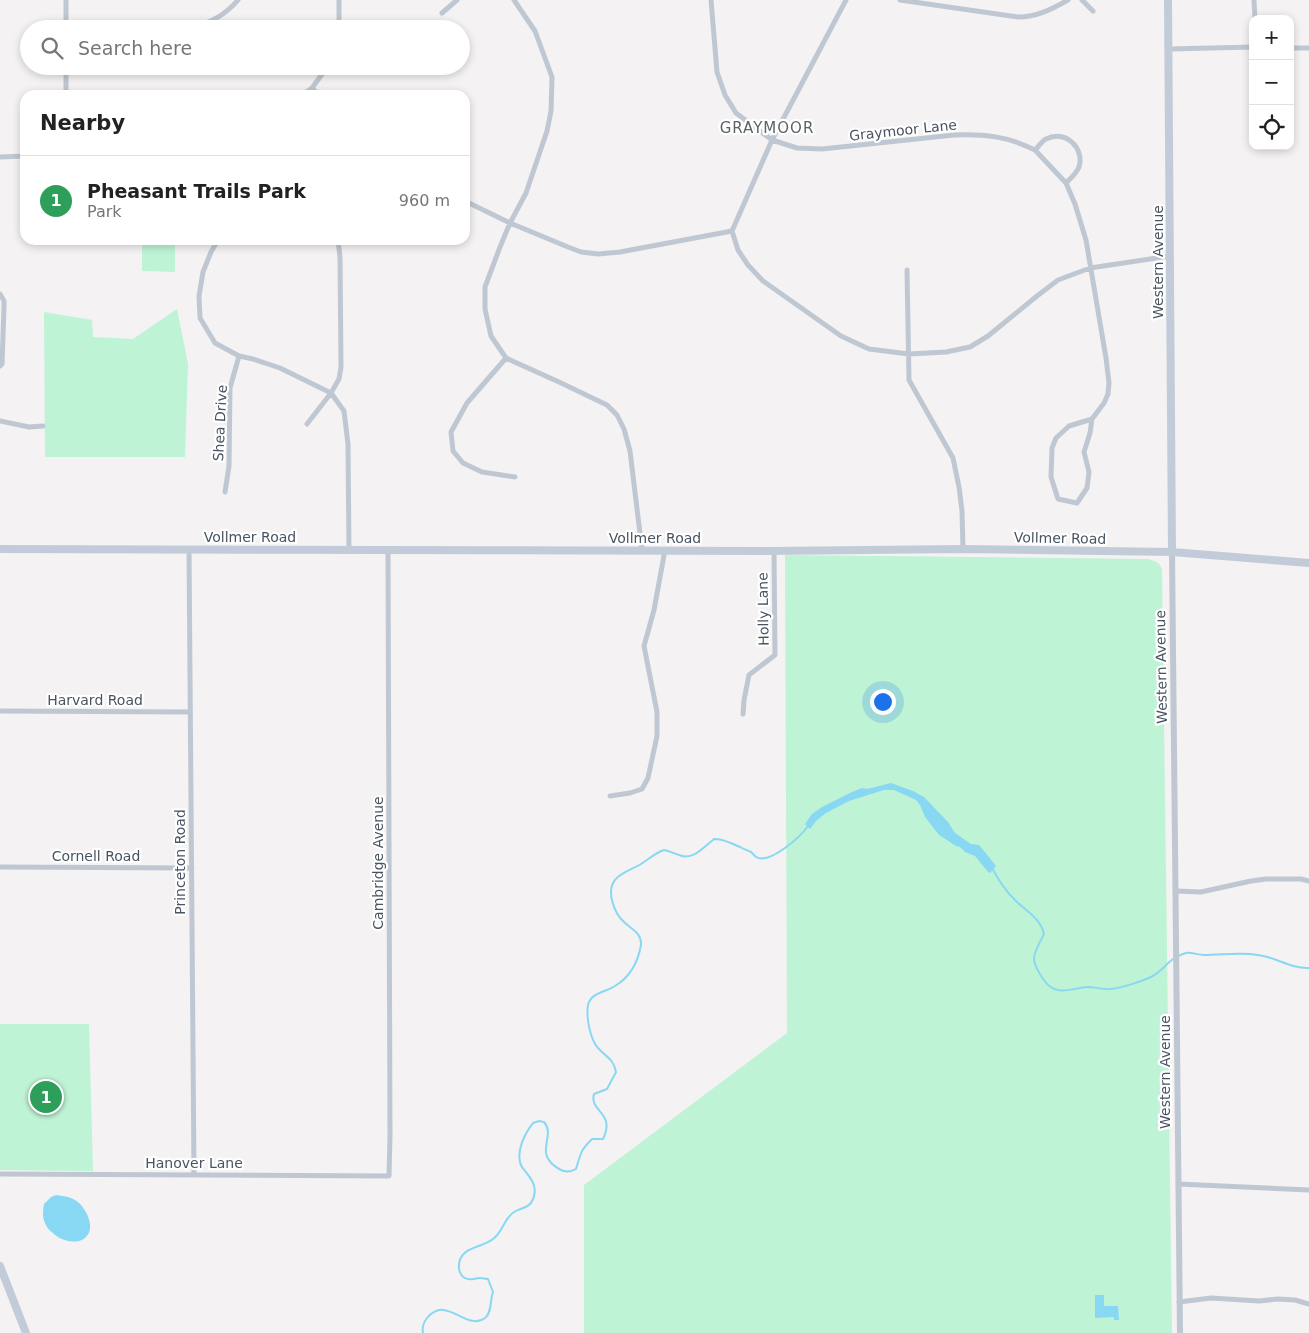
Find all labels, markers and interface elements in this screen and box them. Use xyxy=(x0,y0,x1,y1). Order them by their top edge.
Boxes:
map controls xyxy=(1249,15,1294,150)
button: + xyxy=(1249,15,1294,60)
search box xyxy=(20,20,470,75)
icon: search xyxy=(38,34,66,62)
text: Search here xyxy=(78,37,192,59)
button: − xyxy=(1249,60,1294,105)
button: locate xyxy=(1249,105,1294,150)
text: Nearby xyxy=(40,111,125,135)
street label: Graymoor Lane xyxy=(848,116,958,144)
district label: GRAYMOOR xyxy=(720,119,814,137)
text: Pheasant Trails Park xyxy=(87,180,306,202)
text: 1 xyxy=(50,191,62,210)
text: 960 m xyxy=(399,191,450,210)
text: Park xyxy=(87,202,122,221)
street label: Western Avenue xyxy=(1150,205,1166,319)
street label: Shea Drive xyxy=(210,384,230,462)
street label: Vollmer Road xyxy=(204,529,296,545)
street label: Vollmer Road xyxy=(1014,529,1106,547)
street label: Vollmer Road xyxy=(609,530,701,546)
street label: Holly Lane xyxy=(754,572,772,646)
street label: Western Avenue xyxy=(1152,610,1170,724)
your location xyxy=(870,689,896,715)
street label: Harvard Road xyxy=(47,692,143,708)
street label: Cambridge Avenue xyxy=(370,796,386,930)
street label: Princeton Road xyxy=(172,809,188,915)
street label: Cornell Road xyxy=(52,848,140,864)
street label: Western Avenue xyxy=(1157,1015,1173,1129)
pin: 1 xyxy=(30,1078,62,1116)
street label: Hanover Lane xyxy=(145,1155,243,1171)

